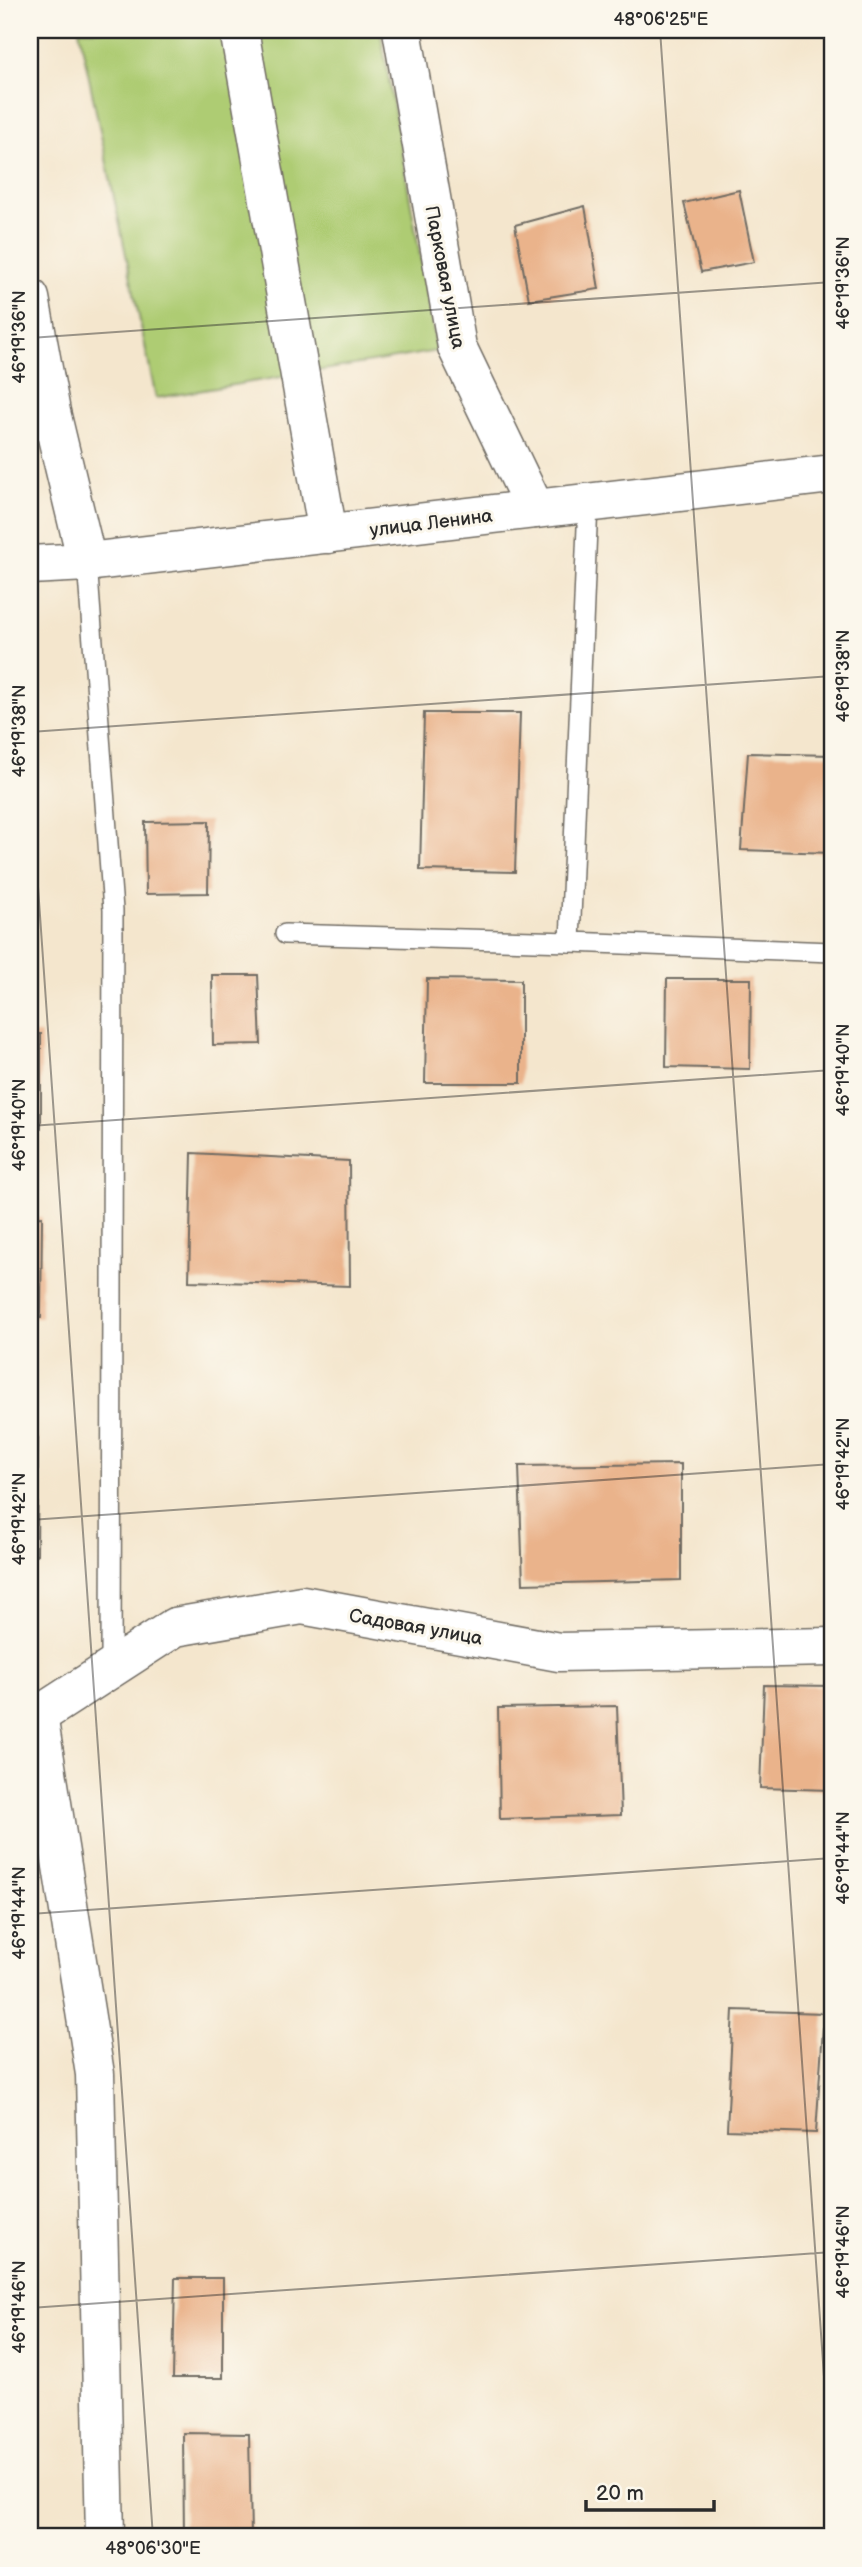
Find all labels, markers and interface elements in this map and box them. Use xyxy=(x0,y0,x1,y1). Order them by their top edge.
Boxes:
text: 48°06'25"E xyxy=(614,9,709,30)
street label: Парковая улица xyxy=(419,204,470,351)
text: 46°19'36"N xyxy=(833,236,854,330)
text: 46°19'36"N xyxy=(9,290,30,384)
street label: улица Ленина xyxy=(368,505,494,542)
text: 46°19'38"N xyxy=(833,629,854,723)
text: 46°19'38"N xyxy=(9,684,30,778)
text: 46°19'40"N xyxy=(833,1023,854,1117)
text: 46°19'40"N xyxy=(9,1078,30,1172)
text: 46°19'42"N xyxy=(833,1417,854,1511)
text: 46°19'42"N xyxy=(9,1472,30,1566)
street label: Садовая улица xyxy=(347,1604,484,1651)
text: 46°19'44"N xyxy=(833,1811,854,1905)
text: 46°19'44"N xyxy=(9,1866,30,1960)
text: 46°19'46"N xyxy=(833,2205,854,2299)
text: 46°19'46"N xyxy=(9,2260,30,2354)
scale bar xyxy=(586,2469,713,2513)
text: 20 m xyxy=(596,2481,644,2506)
text: 48°06'30"E xyxy=(105,2538,201,2559)

